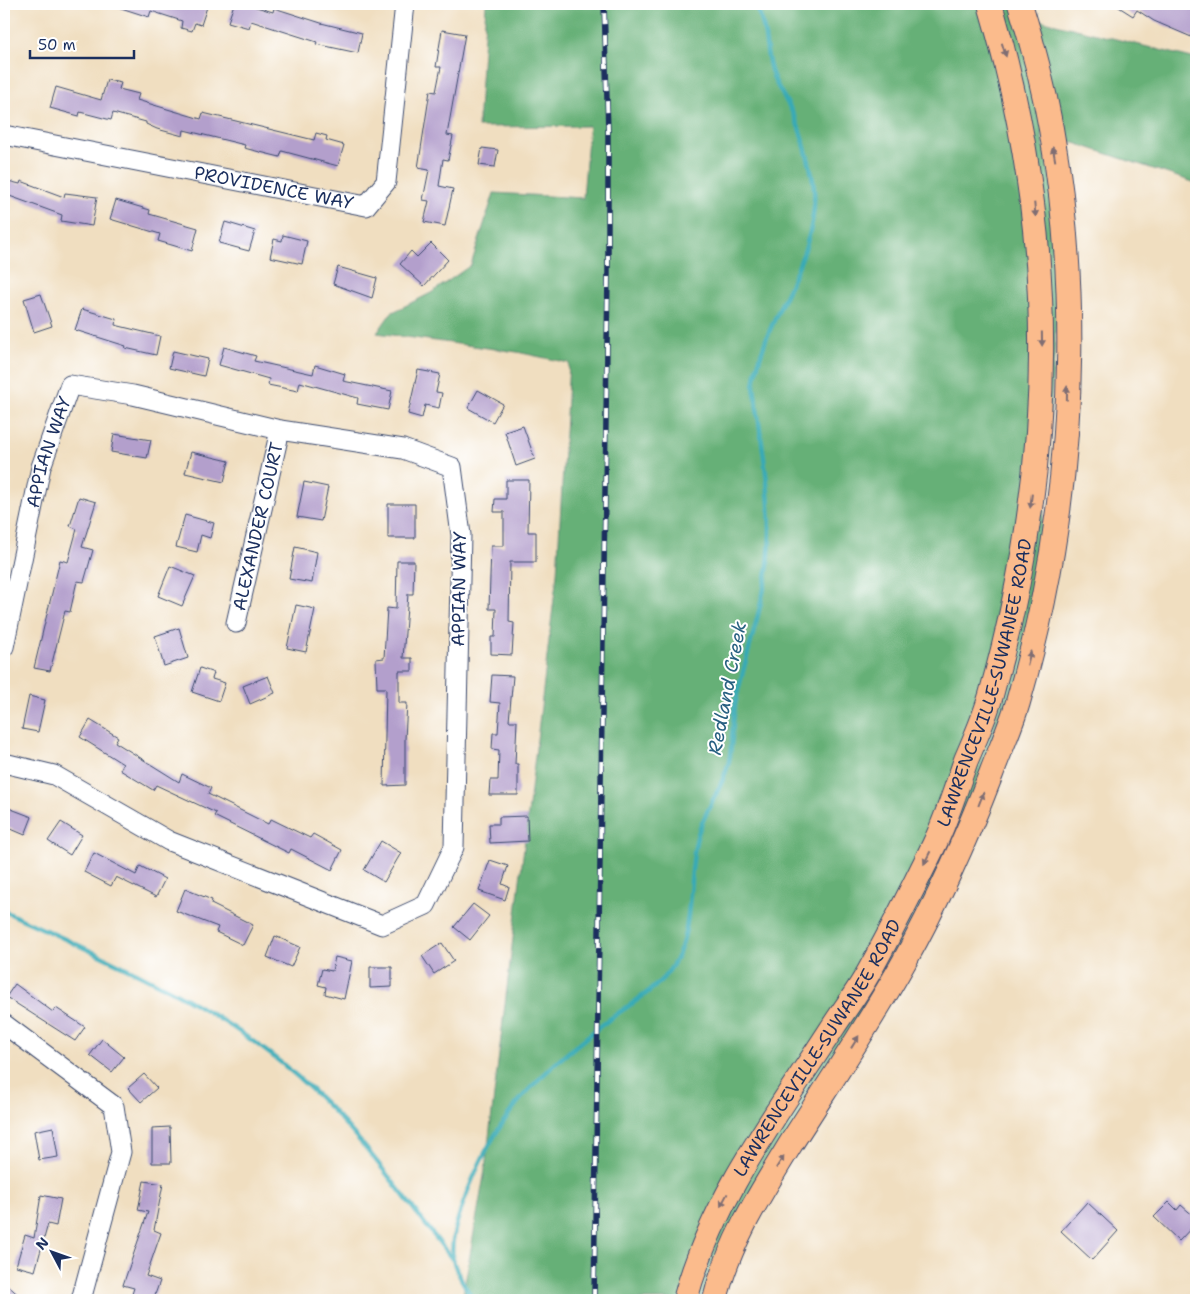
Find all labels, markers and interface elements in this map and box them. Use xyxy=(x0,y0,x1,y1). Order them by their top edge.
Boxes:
scale bar xyxy=(30,28,134,60)
text: 50 m xyxy=(38,35,76,55)
one-way arrow xyxy=(1001,43,1009,58)
one-way arrow xyxy=(1049,146,1057,162)
street label: PROVIDENCE WAY xyxy=(192,161,356,215)
one-way arrow xyxy=(1031,202,1039,218)
one-way arrow xyxy=(1038,331,1046,347)
one-way arrow xyxy=(1063,385,1071,401)
street label: APPIAN WAY xyxy=(21,393,77,510)
street label: ALEXANDER COURT xyxy=(227,440,289,613)
one-way arrow xyxy=(1027,493,1035,509)
street label: APPIAN WAY xyxy=(446,531,472,647)
street label: LAWRENCEVILLE-SUWANEE ROAD xyxy=(931,537,1038,831)
water label: Redland Creek xyxy=(702,619,752,757)
one-way arrow xyxy=(1026,650,1034,665)
one-way arrow xyxy=(978,792,986,806)
one-way arrow xyxy=(923,850,931,865)
street label: LAWRENCEVILLE-SUWANEE ROAD xyxy=(728,915,907,1181)
one-way arrow xyxy=(850,1035,859,1048)
one-way arrow xyxy=(775,1155,785,1168)
one-way arrow xyxy=(720,1193,728,1208)
north arrow xyxy=(28,1226,78,1276)
text: N xyxy=(32,1233,53,1254)

